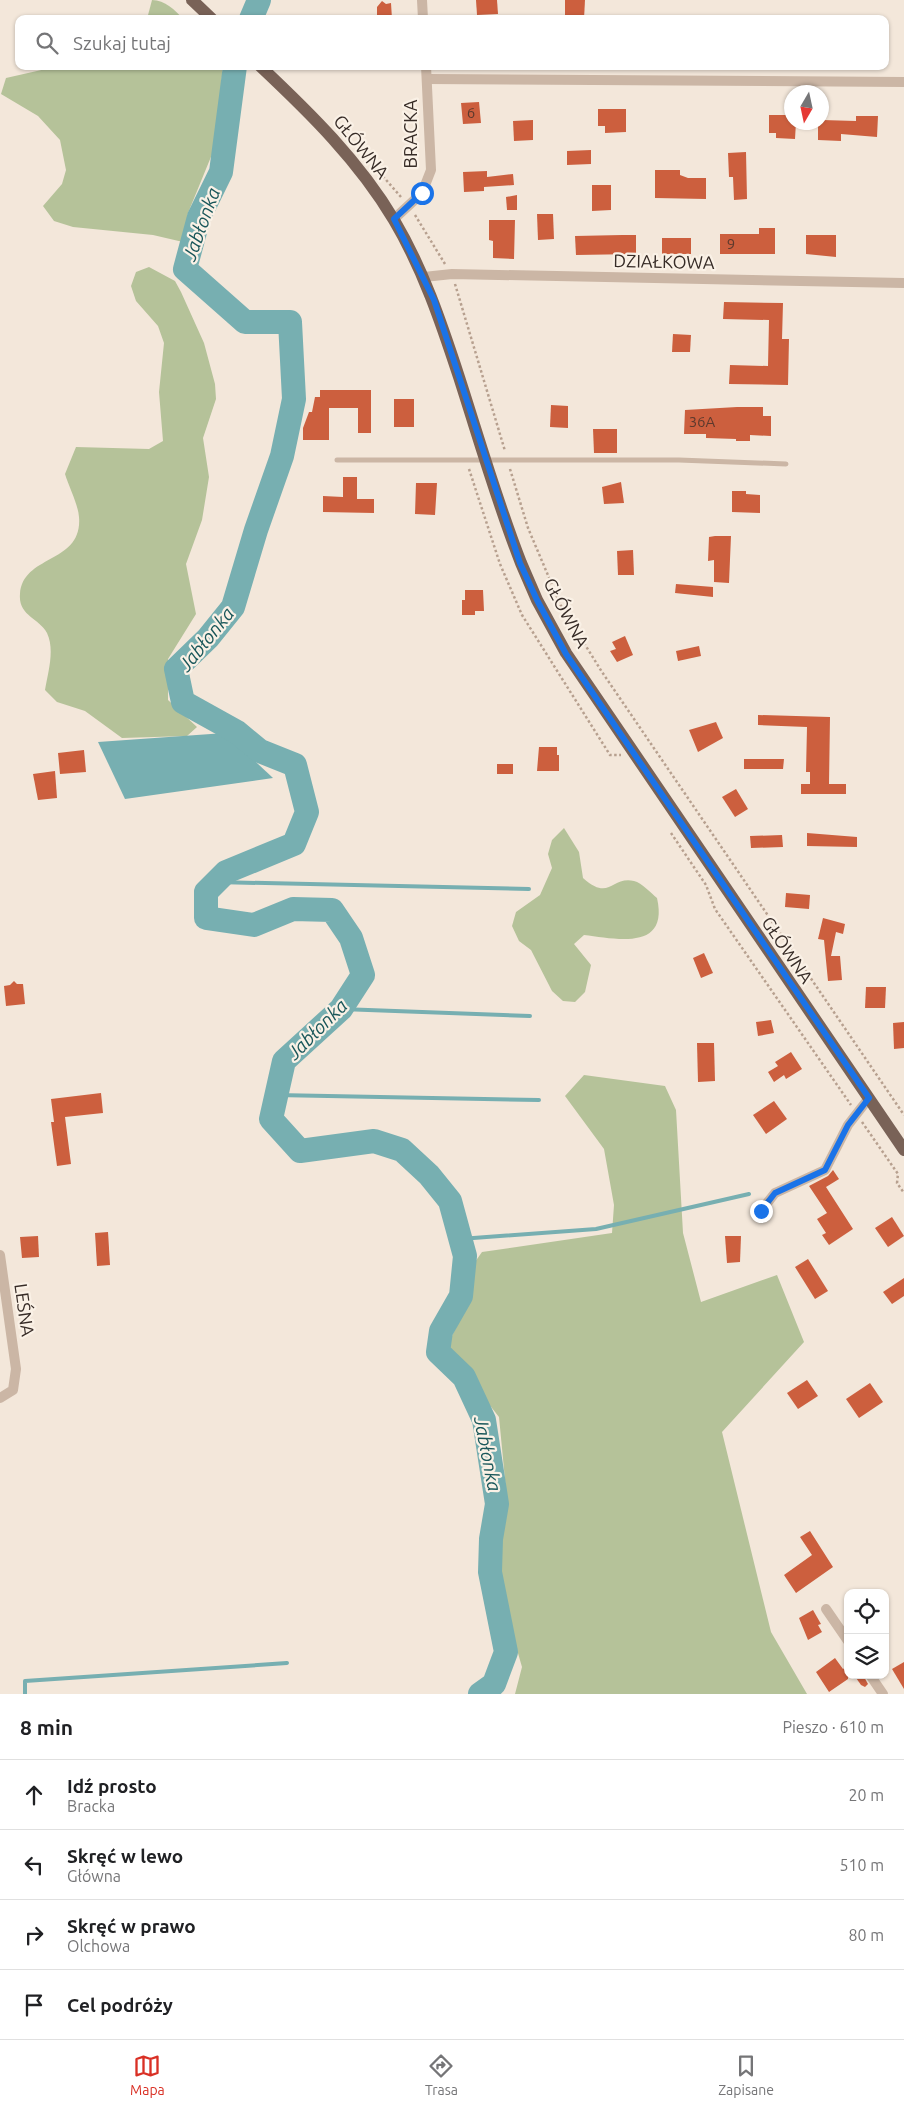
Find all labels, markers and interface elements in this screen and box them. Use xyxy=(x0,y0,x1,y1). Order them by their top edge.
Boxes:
search box xyxy=(15,15,889,70)
icon: search xyxy=(33,29,61,57)
text: Szukaj tutaj xyxy=(73,32,171,54)
north arrow xyxy=(784,85,829,130)
street label: BRACKA xyxy=(400,99,420,168)
house number: 6 xyxy=(467,104,475,121)
street label: GŁÓWNA xyxy=(330,110,394,182)
route start xyxy=(411,182,434,205)
water label: Jabłonka xyxy=(177,185,224,264)
house number: 9 xyxy=(727,235,735,252)
street label: DZIAŁKOWA xyxy=(613,250,715,272)
house number: 36A xyxy=(689,413,716,430)
street label: GŁÓWNA xyxy=(540,574,595,651)
water label: Jabłonka xyxy=(173,603,238,676)
street label: GŁÓWNA xyxy=(758,912,818,987)
water label: Jabłonka xyxy=(282,995,351,1064)
route end xyxy=(750,1200,773,1223)
street label: LEŚNA xyxy=(11,1282,40,1338)
water label: Jabłonka xyxy=(470,1414,506,1493)
map controls xyxy=(844,1589,889,1679)
button: locate xyxy=(844,1589,889,1634)
button: layers xyxy=(844,1634,889,1679)
text: 8 min xyxy=(20,1715,73,1739)
text: Pieszo · 610 m xyxy=(782,1718,884,1736)
text: Idź prosto xyxy=(67,1775,157,1797)
icon: ahead xyxy=(20,1781,48,1809)
text: 20 m xyxy=(848,1786,884,1804)
text: Bracka xyxy=(67,1797,115,1815)
text: Skręć w lewo xyxy=(67,1845,183,1867)
icon: left xyxy=(20,1851,48,1879)
text: 510 m xyxy=(839,1856,884,1874)
text: Główna xyxy=(67,1867,121,1885)
text: Skręć w prawo xyxy=(67,1915,196,1937)
icon: right xyxy=(20,1921,48,1949)
text: 80 m xyxy=(848,1926,884,1944)
text: Olchowa xyxy=(67,1937,130,1955)
icon: arrive xyxy=(20,1991,48,2019)
text: Cel podróży xyxy=(67,1994,173,2016)
tab: Mapa xyxy=(130,2052,165,2098)
tab: Trasa xyxy=(425,2052,458,2098)
tab: Zapisane xyxy=(718,2052,774,2098)

